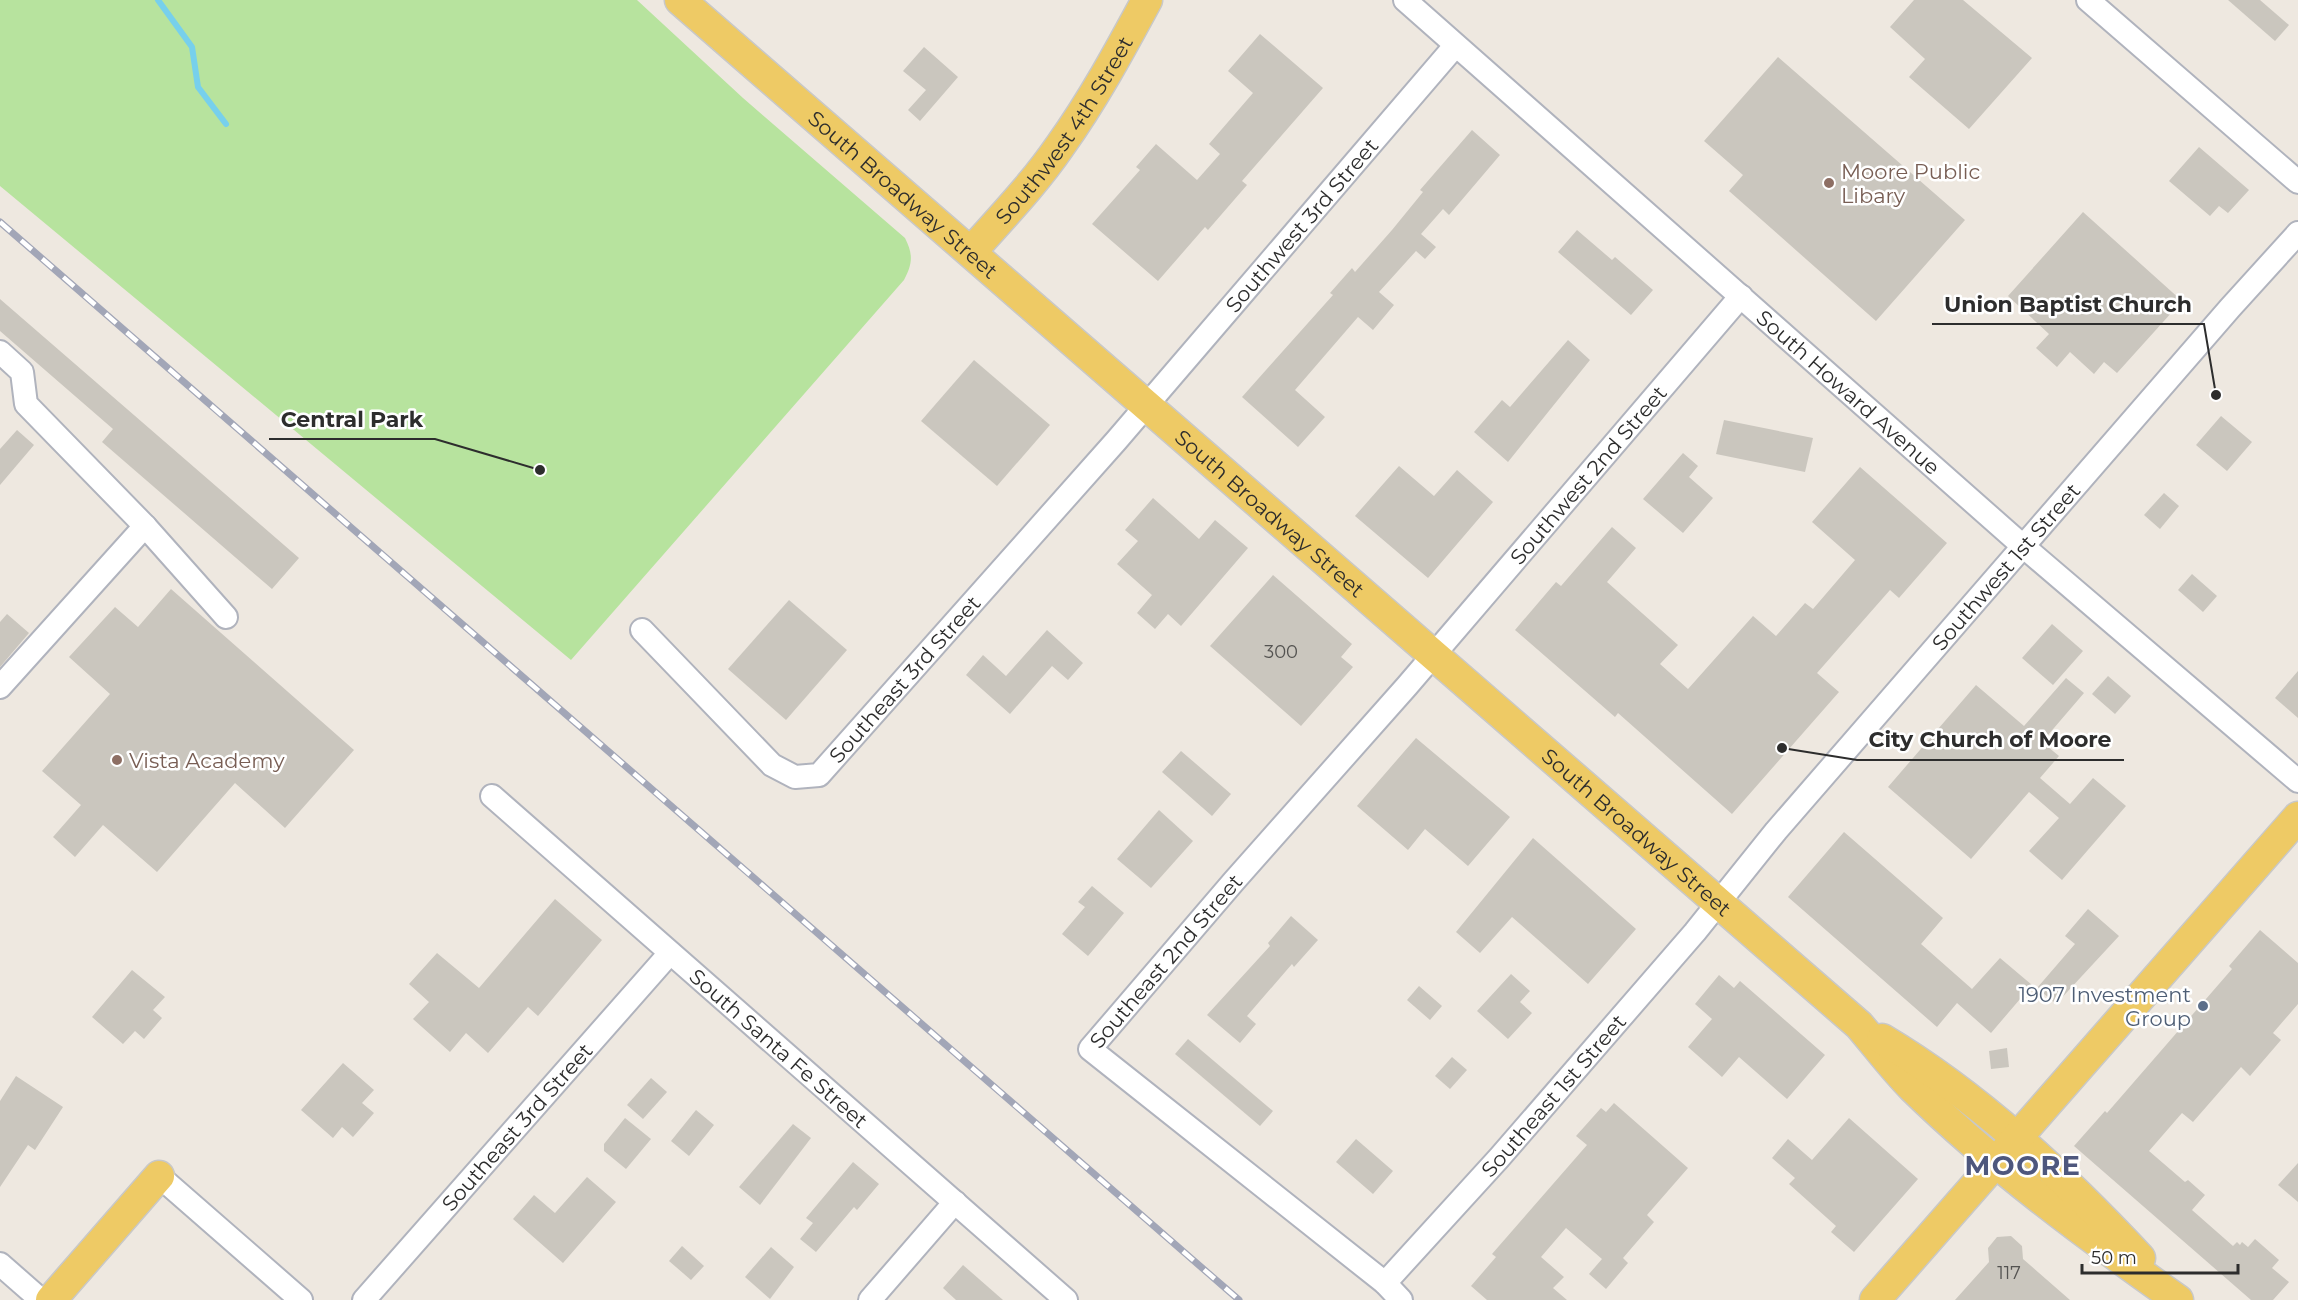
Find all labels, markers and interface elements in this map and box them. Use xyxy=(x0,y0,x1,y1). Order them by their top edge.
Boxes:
street label: Southwest 4th Street xyxy=(990,32,1137,229)
street label: South Broadway Street xyxy=(804,105,1003,283)
street label: Southwest 3rd Street xyxy=(1220,133,1383,317)
place label: Moore Public Libary xyxy=(1841,159,1980,208)
marker: Moore Public Libary xyxy=(1822,176,1836,190)
callout: Union Baptist Church xyxy=(1932,284,2204,324)
text: Union Baptist Church xyxy=(1944,291,2192,318)
street label: South Howard Avenue xyxy=(1752,304,1945,480)
street label: Southwest 2nd Street xyxy=(1505,380,1671,569)
callout: Central Park xyxy=(269,399,435,439)
text: Central Park xyxy=(281,406,424,433)
street label: South Broadway Street xyxy=(1170,424,1370,602)
street label: Southwest 1st Street xyxy=(1926,478,2085,655)
street label: Southeast 3rd Street xyxy=(824,590,985,768)
house number: 300 xyxy=(1264,641,1298,663)
callout: City Church of Moore xyxy=(1857,720,2124,760)
text: City Church of Moore xyxy=(1868,726,2112,753)
street label: South Broadway Street xyxy=(1537,743,1737,921)
place label: Vista Academy xyxy=(129,748,285,773)
marker: Vista Academy xyxy=(110,753,124,767)
street label: Southeast 2nd Street xyxy=(1084,869,1247,1053)
street label: South Santa Fe Street xyxy=(685,963,873,1133)
place label: 1907 Investment Group xyxy=(2018,982,2191,1031)
marker: 1907 Investment Group xyxy=(2196,999,2210,1013)
street label: Southeast 1st Street xyxy=(1476,1009,1631,1182)
street label: Southeast 3rd Street xyxy=(436,1038,597,1216)
district label: MOORE xyxy=(1965,1149,2081,1182)
scale bar xyxy=(2082,1237,2238,1275)
text: 50 m xyxy=(2091,1247,2137,1269)
house number: 117 xyxy=(1997,1262,2021,1284)

